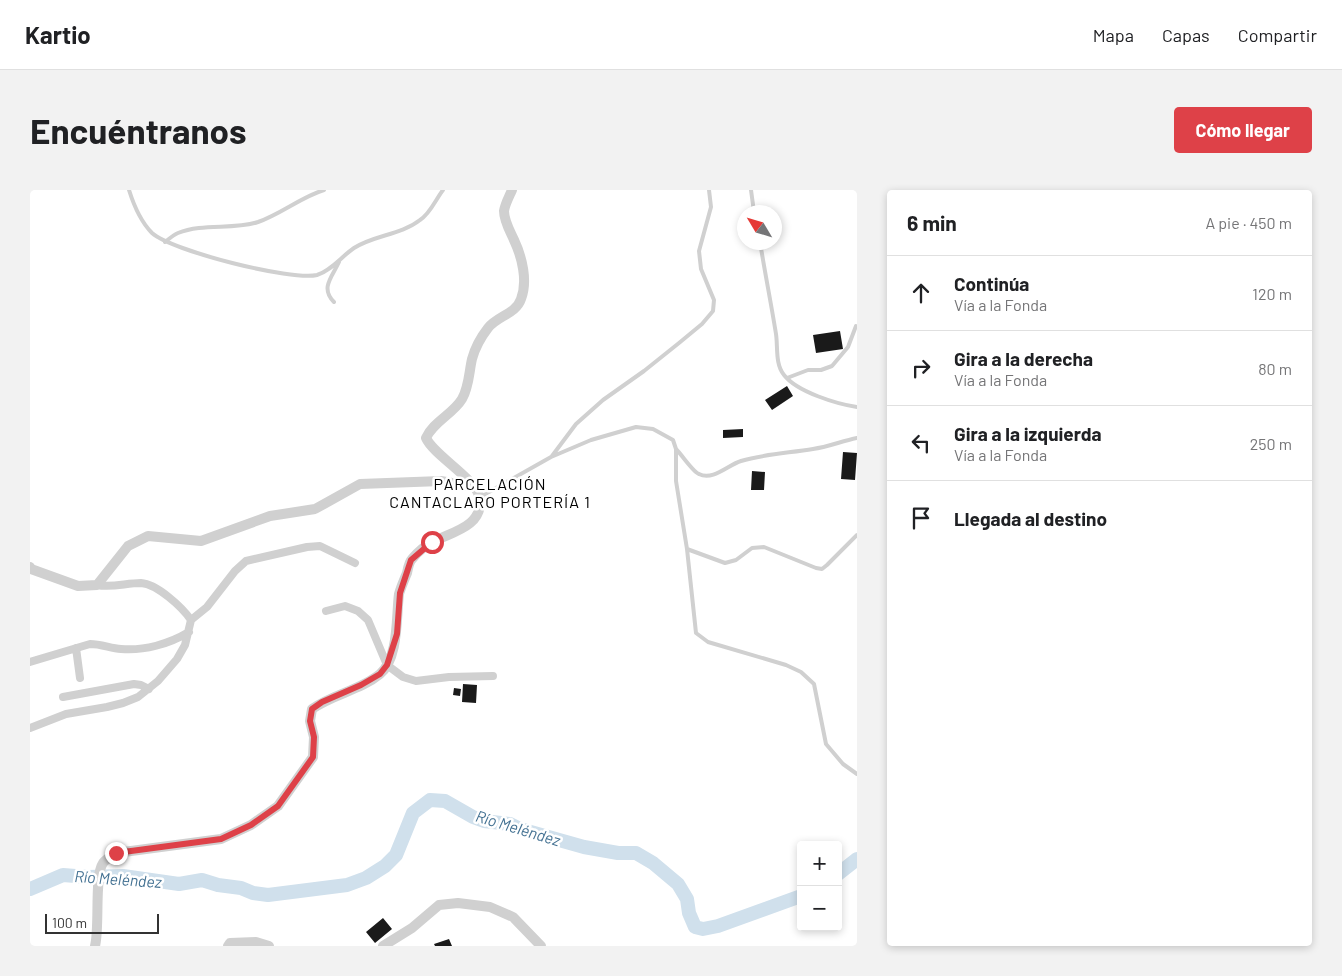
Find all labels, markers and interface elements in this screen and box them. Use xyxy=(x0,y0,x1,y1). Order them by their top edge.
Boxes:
text: Kartio xyxy=(25,20,91,49)
text: Mapa xyxy=(1093,24,1134,46)
text: Capas xyxy=(1162,24,1210,46)
text: Compartir xyxy=(1238,24,1317,46)
button: Cómo llegar xyxy=(1174,107,1312,153)
text: Encuéntranos xyxy=(30,109,247,151)
north arrow xyxy=(737,205,782,250)
text: 6 min xyxy=(907,210,957,235)
text: A pie · 450 m xyxy=(1205,213,1292,232)
text: Continúa xyxy=(954,272,1029,295)
icon: ahead xyxy=(907,279,935,307)
text: 120 m xyxy=(1252,284,1292,303)
text: Vía a la Fonda xyxy=(954,295,1047,314)
text: Gira a la derecha xyxy=(954,347,1093,370)
icon: right xyxy=(907,354,935,382)
text: 80 m xyxy=(1258,359,1292,378)
text: Vía a la Fonda xyxy=(954,370,1047,389)
text: Gira a la izquierda xyxy=(954,422,1102,445)
icon: left xyxy=(907,429,935,457)
text: 250 m xyxy=(1250,434,1292,453)
text: Vía a la Fonda xyxy=(954,445,1047,464)
district label: PARCELACIÓN CANTACLARO PORTERÍA 1 xyxy=(389,474,591,511)
icon: arrive xyxy=(907,504,935,532)
text: Llegada al destino xyxy=(954,507,1107,530)
route start xyxy=(421,531,444,554)
water label: Río Meléndez xyxy=(474,806,564,850)
map controls xyxy=(797,841,842,931)
button: + xyxy=(797,841,842,886)
route end xyxy=(105,842,128,865)
water label: Río Meléndez xyxy=(74,866,163,891)
button: − xyxy=(797,886,842,931)
scale bar xyxy=(45,911,159,934)
text: 100 m xyxy=(52,914,87,931)

